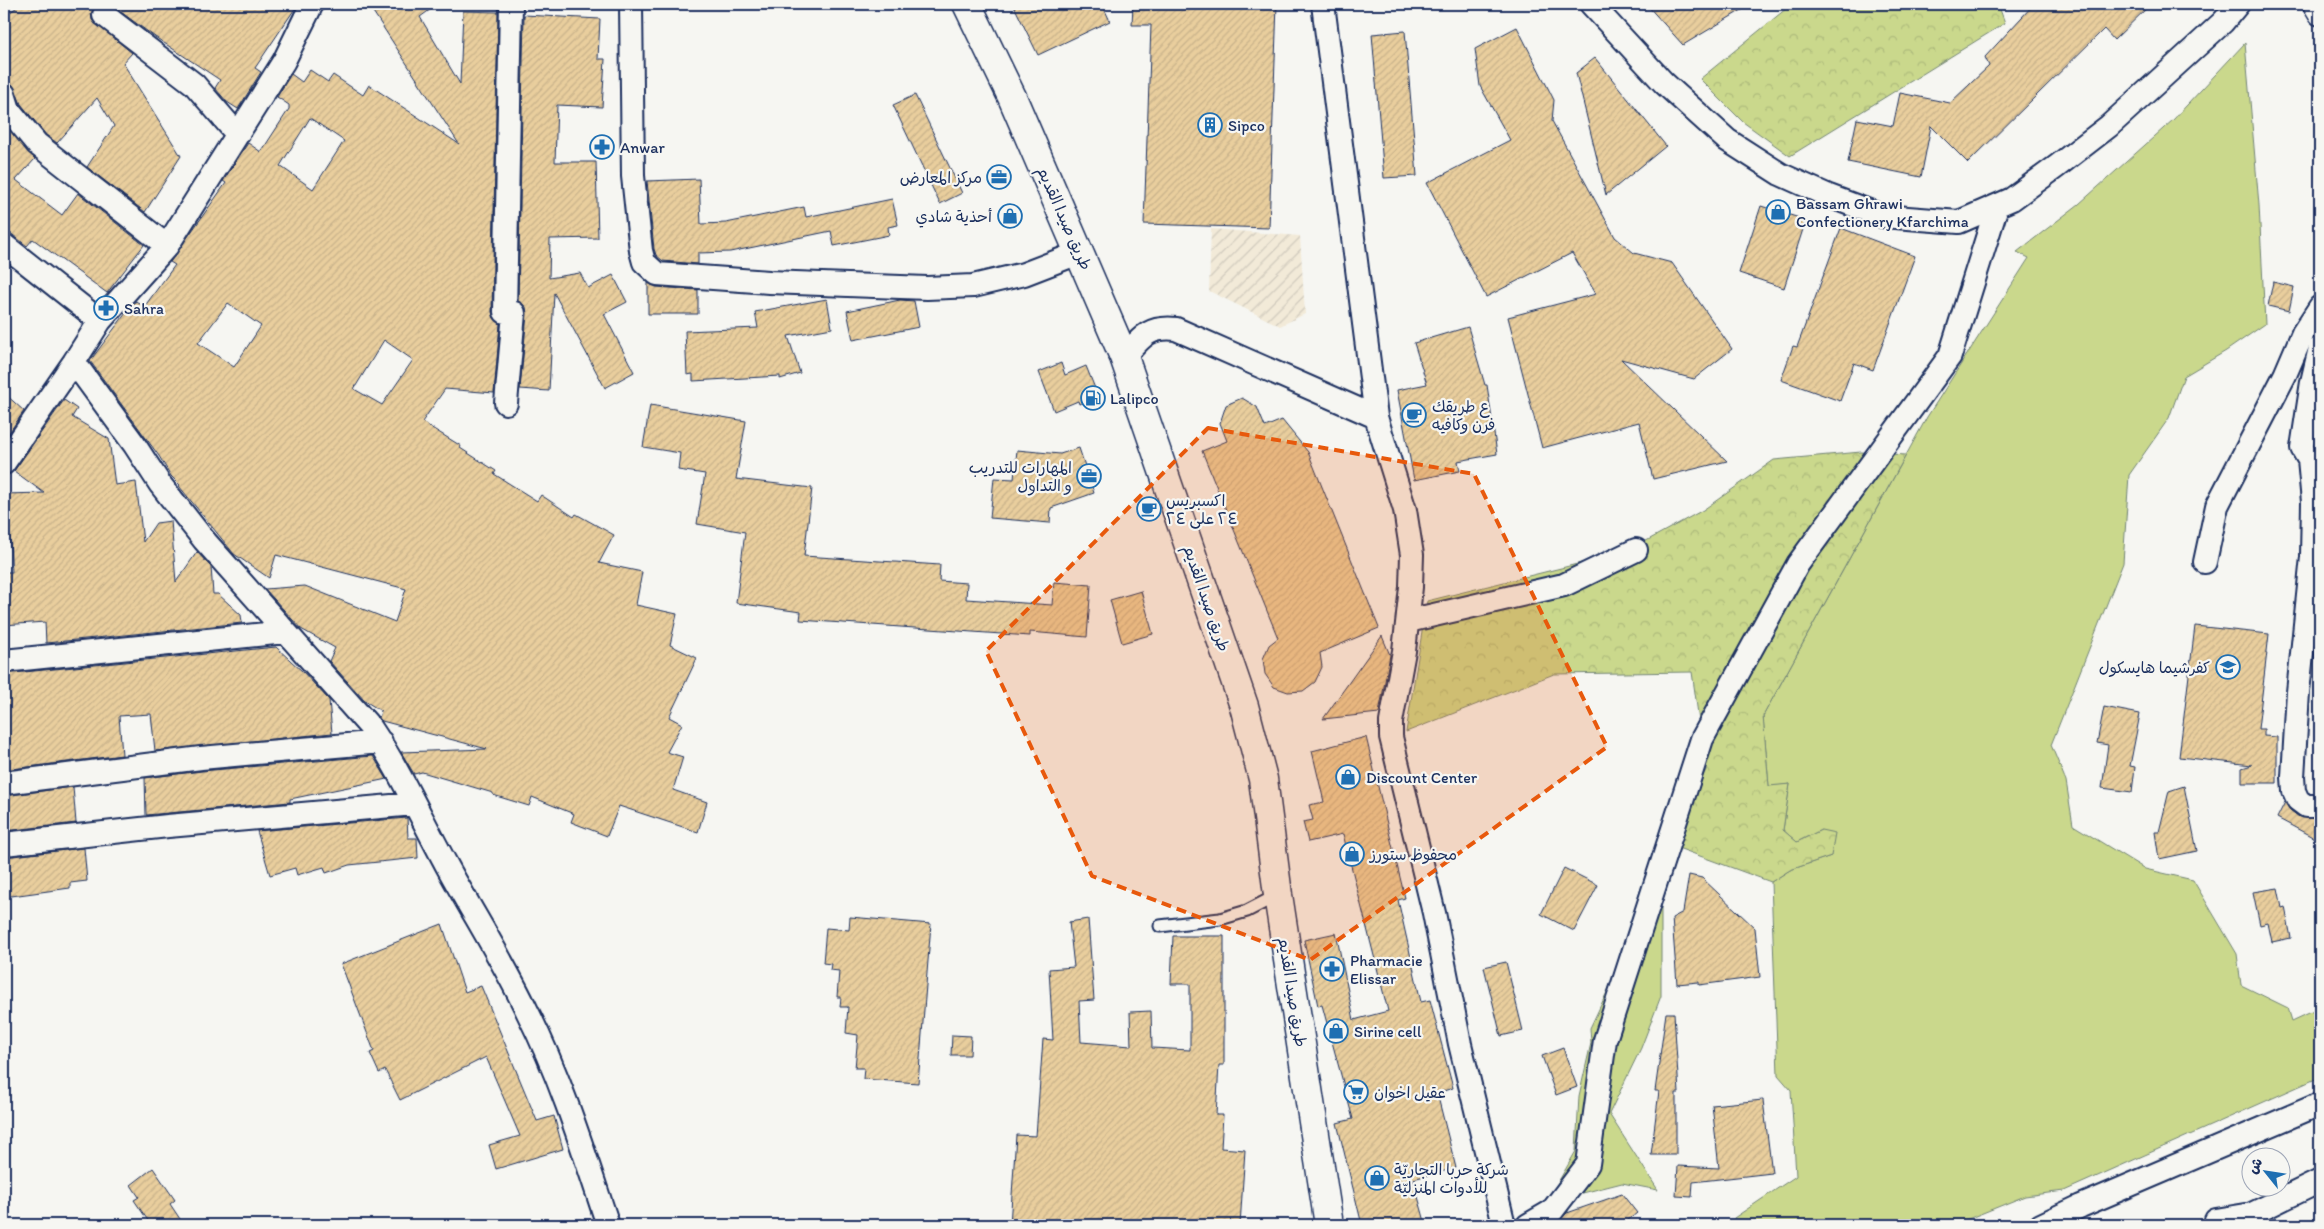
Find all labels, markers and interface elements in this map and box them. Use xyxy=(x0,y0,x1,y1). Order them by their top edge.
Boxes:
building icon: Sipco xyxy=(1197,112,1223,138)
place label: Sipco xyxy=(1228,116,1265,135)
pharmacy icon: Anwar xyxy=(589,134,615,160)
place label: Anwar xyxy=(620,138,666,157)
street label: طريق صيدا القديم xyxy=(1030,163,1096,274)
office icon: مركز المعارض xyxy=(986,164,1012,190)
place label: مركز المعارض xyxy=(900,168,982,187)
place label: Bassam Ghrawi Confectionery Kfarchima xyxy=(1796,194,1969,231)
shop icon: Bassam Ghrawi Confectionery Kfarchima xyxy=(1765,199,1791,225)
shop icon: أحذية شادي xyxy=(997,203,1023,229)
place label: أحذية شادي xyxy=(916,207,992,228)
pharmacy icon: Sahra xyxy=(93,295,119,321)
place label: Sahra xyxy=(124,299,164,318)
fuel station icon: Lalipco xyxy=(1080,385,1106,411)
place label: Lalipco xyxy=(1110,389,1159,408)
place label: ع طريقك فرن وكافيه xyxy=(1432,397,1496,434)
cafe icon: ع طريقك فرن وكافيه xyxy=(1401,402,1427,428)
place label: المهارات للتدريب و التداول xyxy=(969,458,1072,496)
office icon: المهارات للتدريب و التداول xyxy=(1076,463,1102,489)
place label: اكسبريس ٢٤ على ٢٤ xyxy=(1166,491,1238,529)
cafe icon: اكسبريس ٢٤ على ٢٤ xyxy=(1136,496,1162,522)
street label: طريق صيدا القديم xyxy=(1177,542,1234,655)
school or university icon: كفرشيما هايسكول xyxy=(2215,654,2241,680)
place label: كفرشيما هايسكول xyxy=(2099,658,2210,678)
shop icon: Discount Center xyxy=(1335,764,1361,790)
place label: Discount Center xyxy=(1366,768,1478,787)
shop icon: محفوظ ستورز xyxy=(1339,841,1365,867)
place label: محفوظ ستورز xyxy=(1368,845,1457,865)
street label: طريق صيدا القديم xyxy=(1271,936,1311,1049)
place label: Pharmacie Elissar xyxy=(1350,951,1423,988)
pharmacy icon: Pharmacie Elissar xyxy=(1319,956,1345,982)
shop icon: Sirine cell xyxy=(1323,1018,1349,1044)
place label: Sirine cell xyxy=(1354,1022,1422,1041)
supermarket icon: عقيل اخوان xyxy=(1343,1079,1369,1105)
place label: عقيل اخوان xyxy=(1374,1083,1446,1103)
north arrow xyxy=(2242,1146,2292,1196)
text: ش xyxy=(2244,1155,2266,1177)
place label: شركة حربا التجاريّة للأدوات المنزليّة xyxy=(1394,1160,1509,1197)
shop icon: شركة حربا التجاريّة للأدوات المنزليّة xyxy=(1364,1165,1390,1191)

